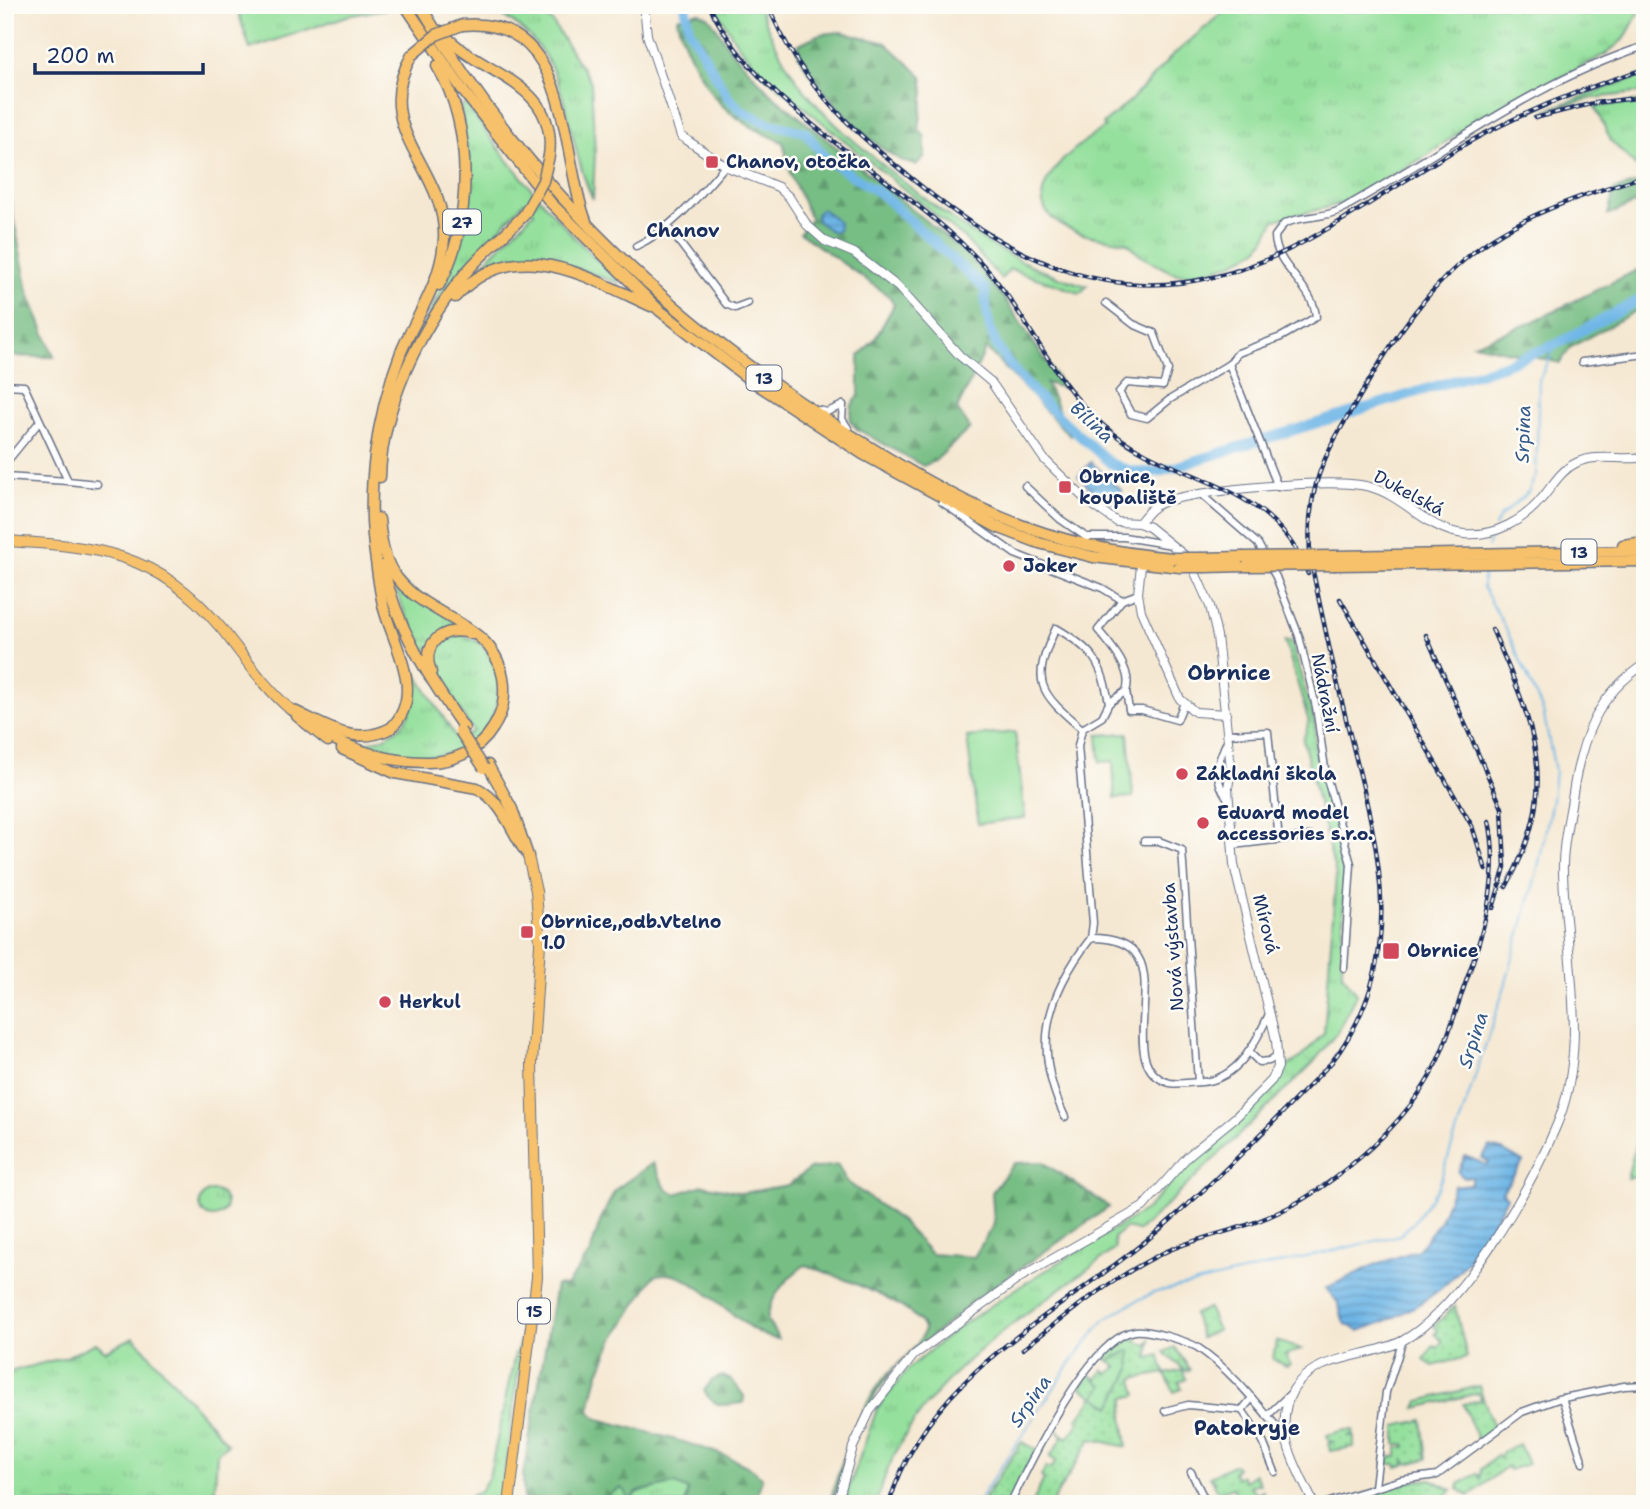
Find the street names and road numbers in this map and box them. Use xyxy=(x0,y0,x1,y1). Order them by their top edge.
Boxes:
road number: 27 xyxy=(443,210,481,234)
road number: 13 xyxy=(746,366,782,390)
street label: Dukelská xyxy=(1369,464,1449,522)
road number: 13 xyxy=(1562,540,1596,565)
street label: Nádražní xyxy=(1306,651,1344,735)
street label: Nová výstavba xyxy=(1157,882,1189,1012)
street label: Mírová xyxy=(1247,892,1285,956)
road number: 15 xyxy=(518,1298,550,1324)

